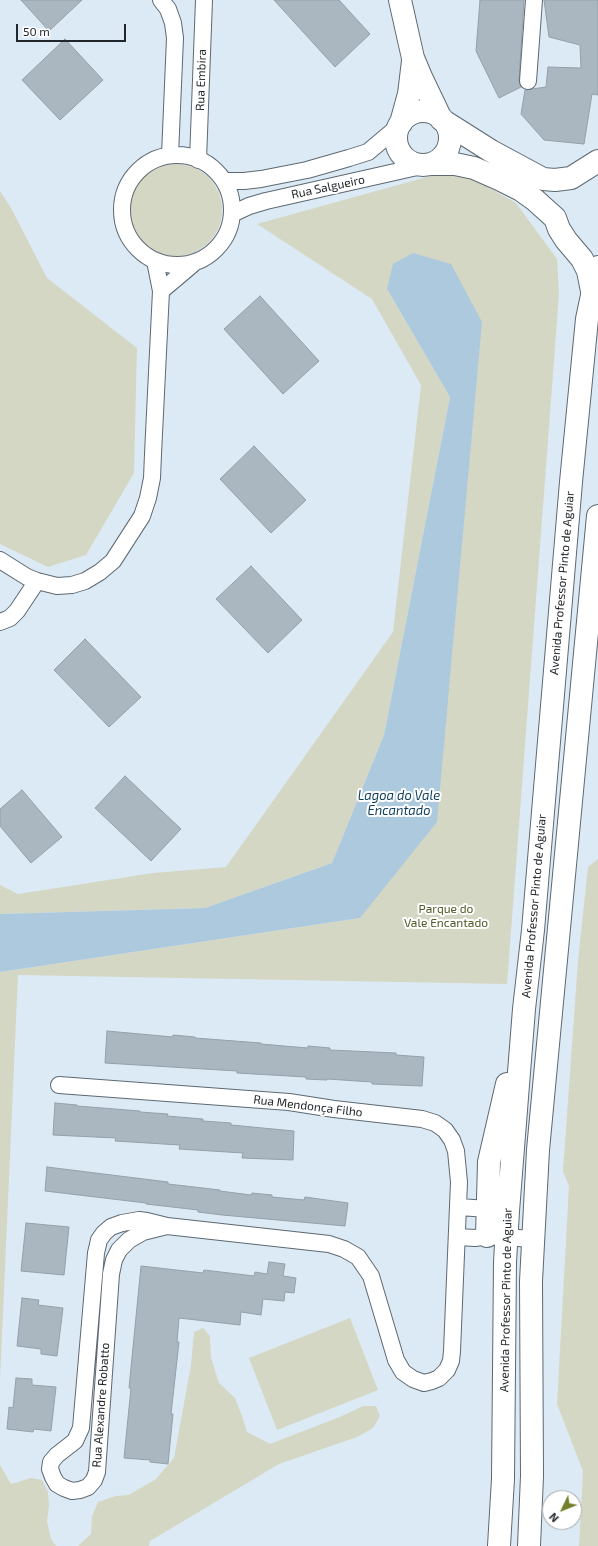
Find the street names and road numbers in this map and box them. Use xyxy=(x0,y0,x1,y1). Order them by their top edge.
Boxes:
street label: Rua Embira xyxy=(193,49,209,111)
street label: Rua Salgueiro xyxy=(290,172,366,202)
street label: Avenida Professor Pinto de Aguiar xyxy=(547,490,577,676)
street label: Avenida Professor Pinto de Aguiar xyxy=(519,813,549,999)
street label: Rua Mendonça Filho xyxy=(253,1092,363,1120)
street label: Avenida Professor Pinto de Aguiar xyxy=(497,1208,515,1392)
street label: Rua Alexandre Robatto xyxy=(89,1342,113,1468)

